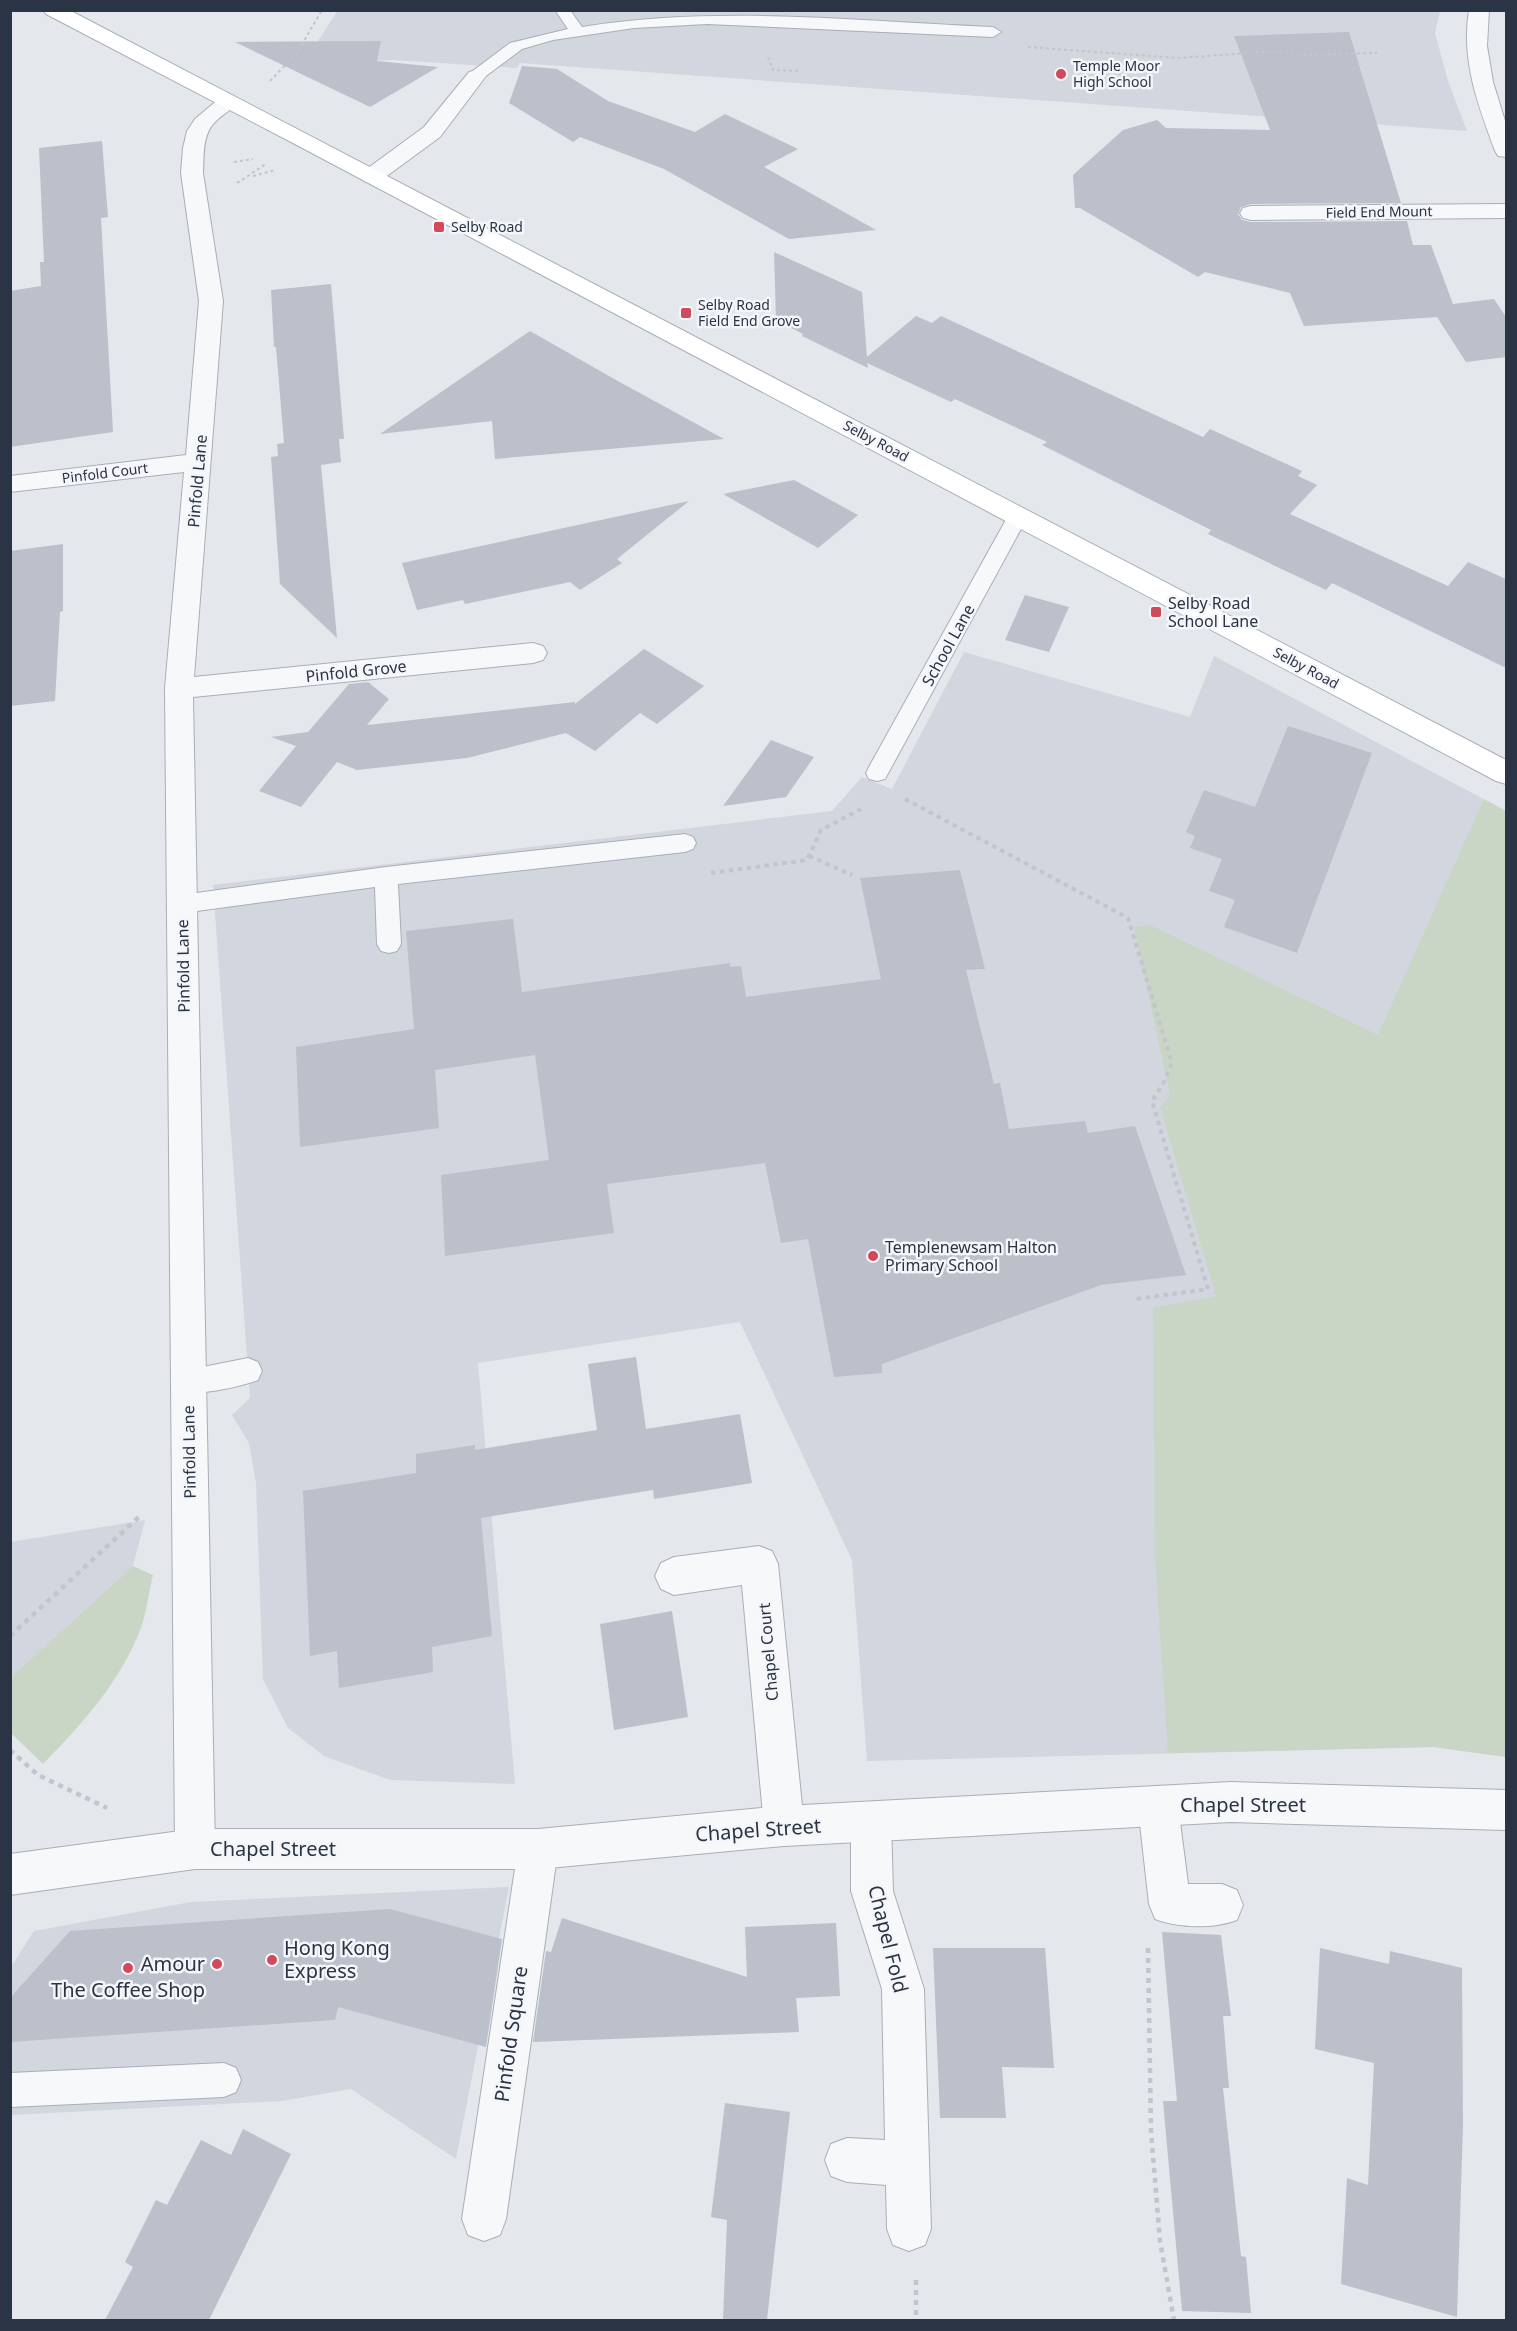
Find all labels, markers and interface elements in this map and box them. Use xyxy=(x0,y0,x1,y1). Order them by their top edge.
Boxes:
place label: Temple Moor High School xyxy=(1073,56,1160,91)
marker: Temple Moor High School xyxy=(1054,67,1068,81)
street label: Field End Mount xyxy=(1325,201,1433,222)
place label: Selby Road xyxy=(451,217,523,236)
marker: Selby Road xyxy=(432,220,446,234)
place label: Selby Road Field End Grove xyxy=(698,295,800,330)
marker: Selby Road Field End Grove xyxy=(679,306,693,320)
street label: Selby Road xyxy=(840,415,912,466)
street label: Pinfold Lane xyxy=(182,434,212,528)
street label: Pinfold Court xyxy=(61,458,149,487)
place label: Selby Road School Lane xyxy=(1168,592,1258,632)
street label: School Lane xyxy=(916,600,980,690)
marker: Selby Road School Lane xyxy=(1149,605,1163,619)
street label: Selby Road xyxy=(1270,642,1342,693)
street label: Pinfold Grove xyxy=(304,655,408,687)
street label: Pinfold Lane xyxy=(171,919,195,1013)
place label: Templenewsam Halton Primary School xyxy=(885,1236,1057,1276)
marker: Templenewsam Halton Primary School xyxy=(866,1249,880,1263)
street label: Pinfold Lane xyxy=(177,1405,201,1499)
street label: Chapel Court xyxy=(753,1602,783,1702)
street label: Chapel Street xyxy=(1180,1791,1306,1818)
street label: Chapel Street xyxy=(694,1812,822,1847)
street label: Chapel Street xyxy=(210,1835,336,1862)
street label: Chapel Fold xyxy=(862,1882,915,1996)
place label: Hong Kong Express xyxy=(284,1934,390,1984)
place label: Amour xyxy=(141,1950,205,1977)
marker: Hong Kong Express xyxy=(265,1953,279,1967)
marker: Amour xyxy=(210,1957,224,1971)
marker: The Coffee Shop xyxy=(121,1961,135,1975)
street label: Pinfold Square xyxy=(488,1964,533,2104)
place label: The Coffee Shop xyxy=(51,1976,205,2003)

